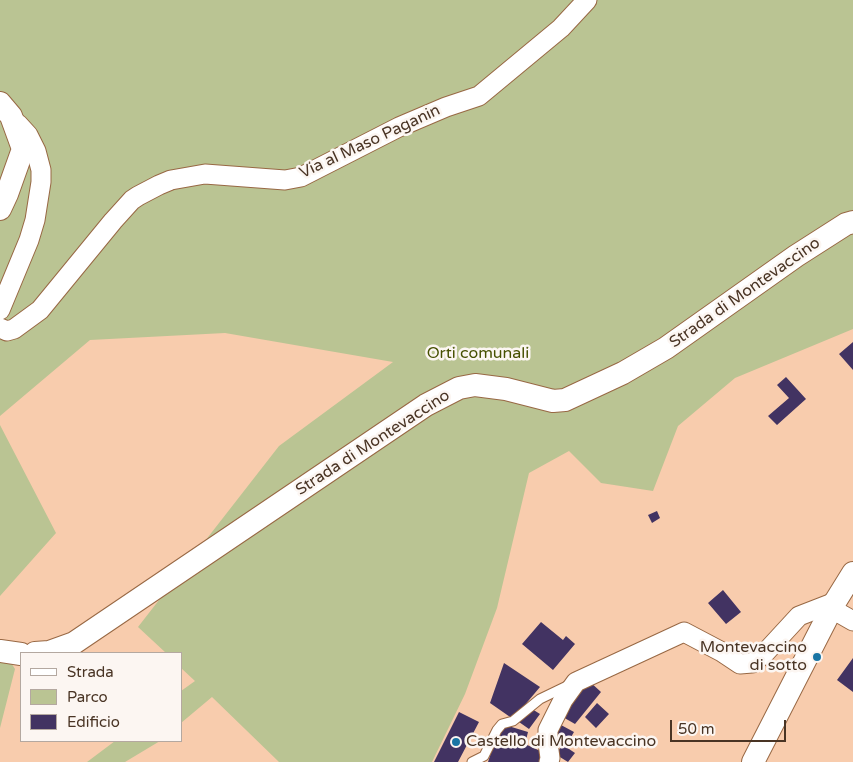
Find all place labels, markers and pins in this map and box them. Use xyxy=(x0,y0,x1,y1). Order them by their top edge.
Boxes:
place label: Montevaccino di sotto xyxy=(700,638,807,676)
marker: Montevaccino di sotto xyxy=(811,651,823,663)
place label: Castello di Montevaccino xyxy=(466,732,656,752)
marker: Castello di Montevaccino xyxy=(450,736,462,748)

